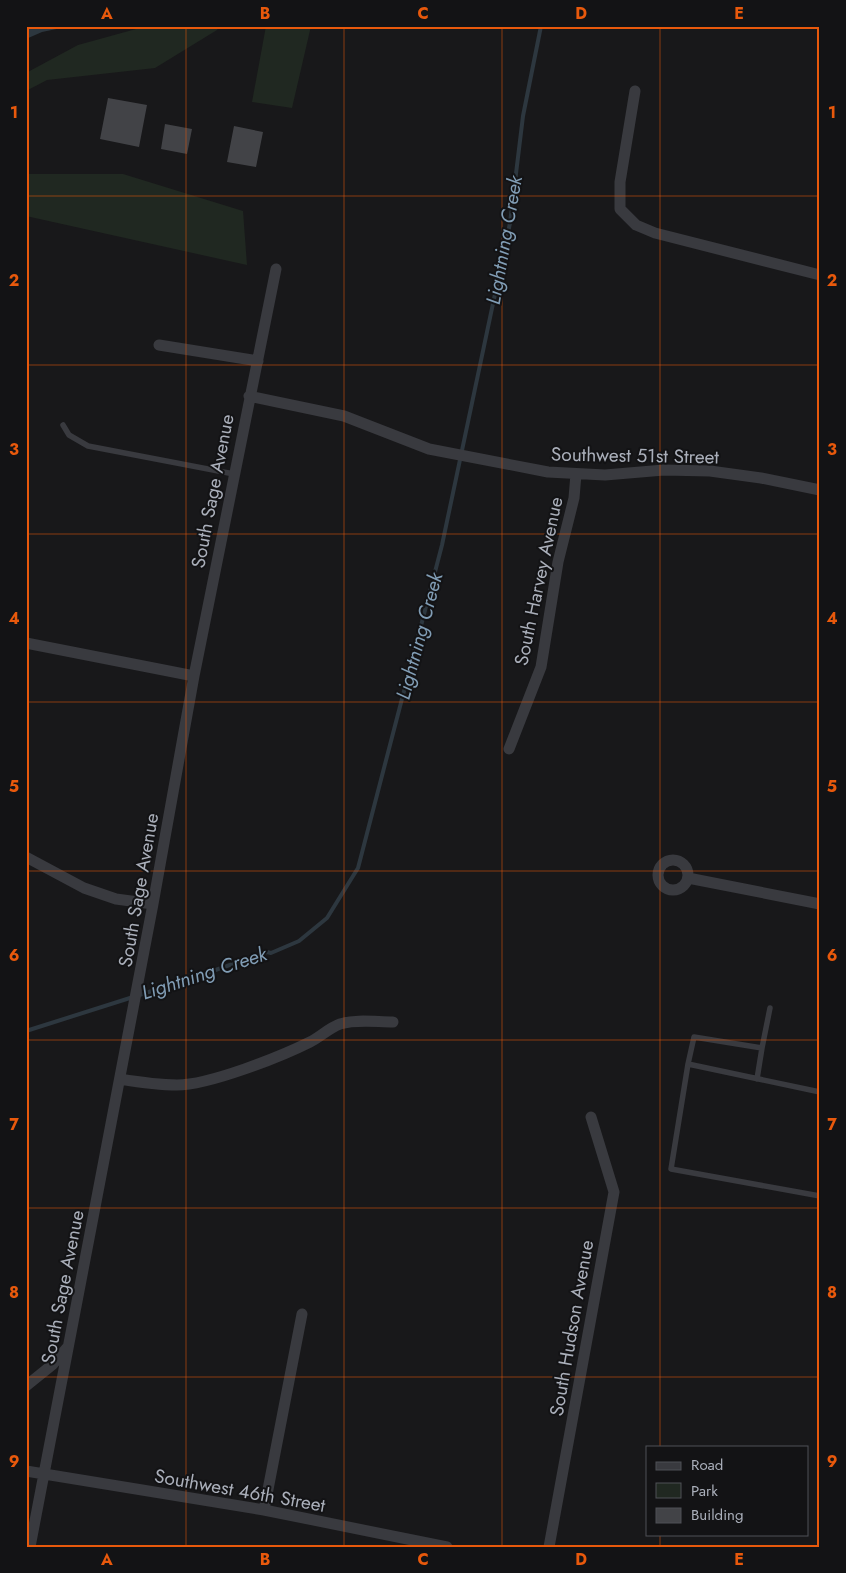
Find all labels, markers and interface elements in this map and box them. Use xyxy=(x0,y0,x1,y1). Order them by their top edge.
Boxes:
text: A xyxy=(100,2,113,25)
text: B xyxy=(260,2,270,25)
text: C xyxy=(417,2,429,25)
text: D xyxy=(575,2,587,25)
text: E xyxy=(734,2,744,25)
text: 1 xyxy=(10,101,18,124)
text: 1 xyxy=(828,101,836,124)
water label: Lightning Creek xyxy=(479,172,530,307)
text: 2 xyxy=(9,269,19,292)
text: 2 xyxy=(827,269,837,292)
street label: South Sage Avenue xyxy=(184,412,241,570)
text: 3 xyxy=(9,438,19,461)
text: 3 xyxy=(827,438,837,461)
street label: Southwest 51st Street xyxy=(551,441,720,470)
street label: South Harvey Avenue xyxy=(507,494,570,668)
water label: Lightning Creek xyxy=(389,568,451,703)
text: 4 xyxy=(8,607,20,630)
text: 4 xyxy=(826,607,838,630)
text: 5 xyxy=(9,775,19,798)
text: 5 xyxy=(827,775,837,798)
street label: South Sage Avenue xyxy=(112,811,165,969)
water label: Lightning Creek xyxy=(138,939,272,1007)
text: 6 xyxy=(9,944,19,967)
text: 6 xyxy=(827,944,837,967)
text: 7 xyxy=(9,1113,19,1136)
text: 7 xyxy=(827,1113,837,1136)
street label: South Sage Avenue xyxy=(34,1208,91,1366)
street label: South Hudson Avenue xyxy=(543,1238,600,1418)
text: 8 xyxy=(9,1281,19,1304)
text: 8 xyxy=(827,1281,837,1304)
legend xyxy=(646,1446,808,1536)
text: 9 xyxy=(9,1450,19,1473)
text: 9 xyxy=(827,1450,837,1473)
text: Road xyxy=(691,1454,723,1476)
street label: Southwest 46th Street xyxy=(152,1462,328,1519)
text: Park xyxy=(691,1480,718,1502)
text: Building xyxy=(691,1504,743,1526)
text: A xyxy=(100,1548,113,1571)
text: B xyxy=(260,1548,270,1571)
text: C xyxy=(417,1548,429,1571)
text: D xyxy=(575,1548,587,1571)
text: E xyxy=(734,1548,744,1571)

